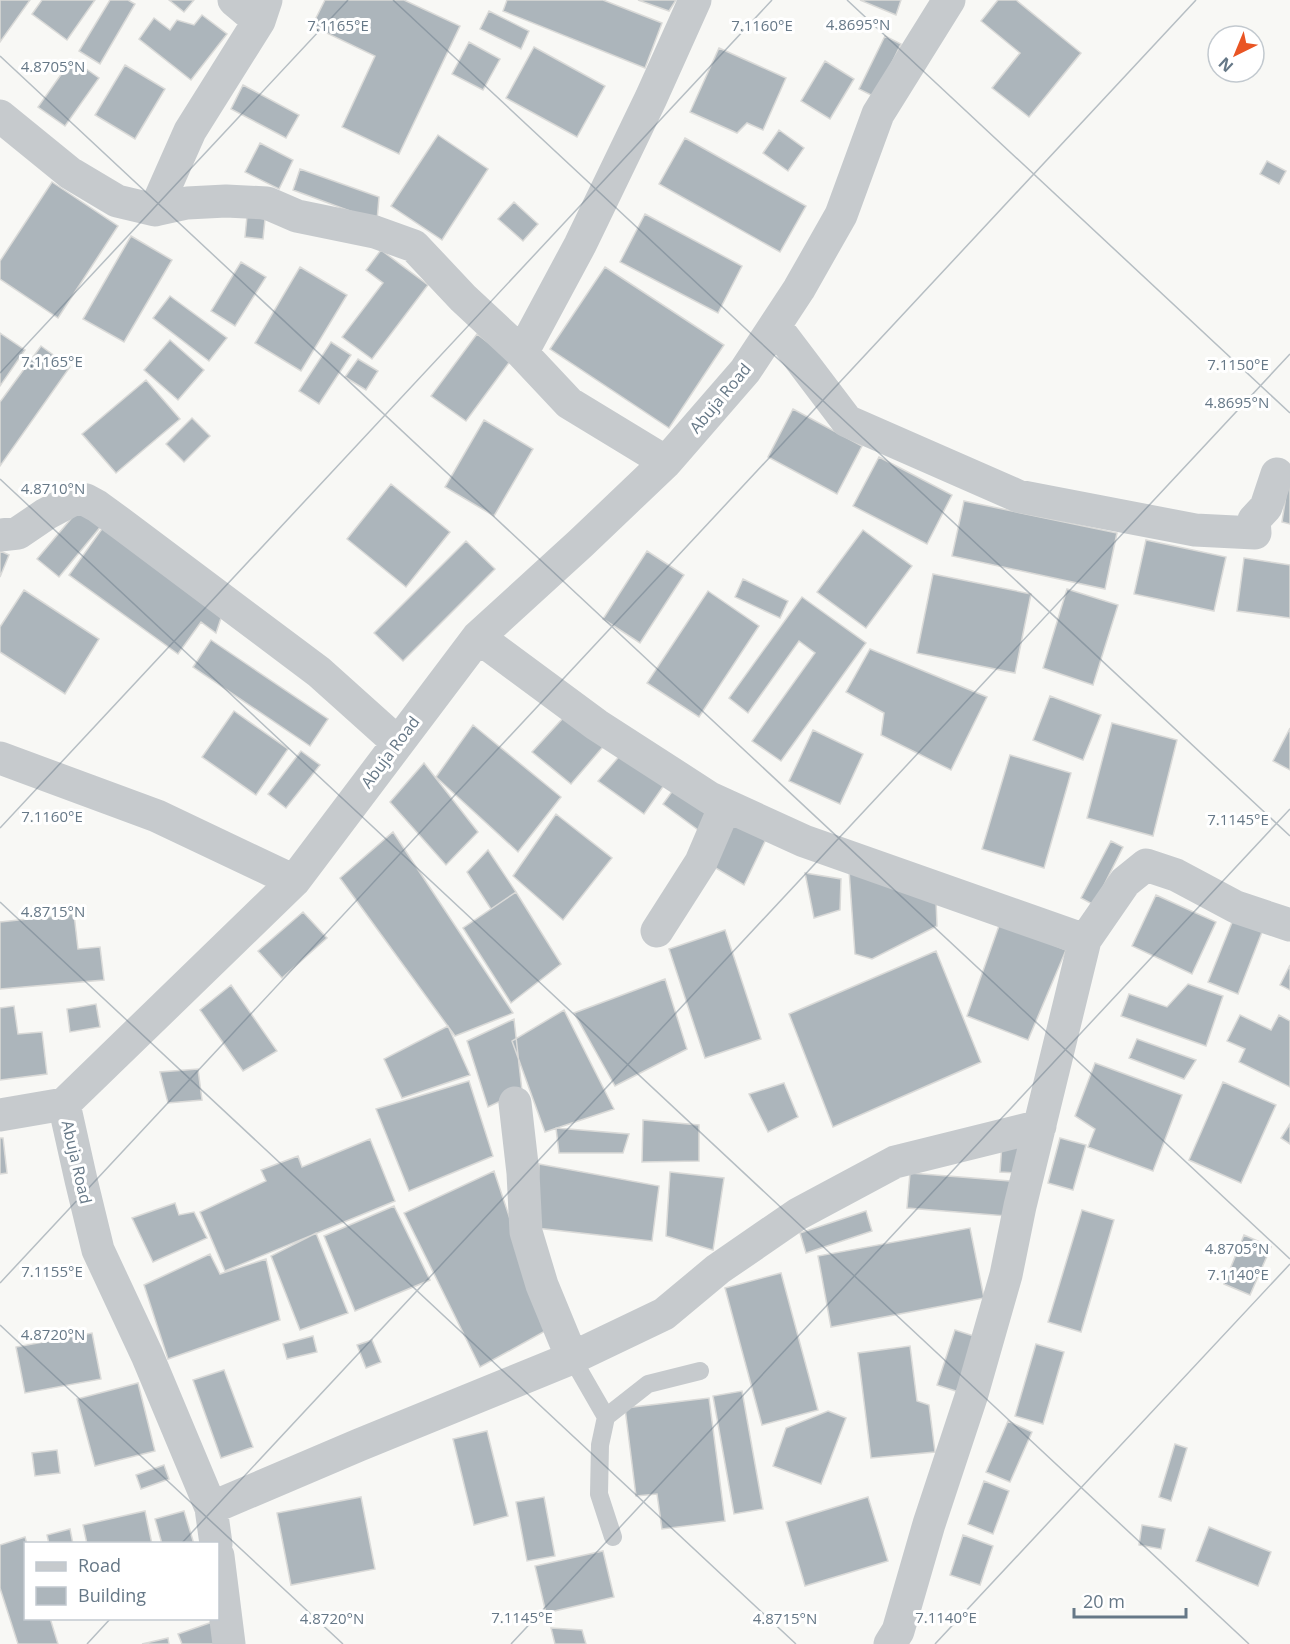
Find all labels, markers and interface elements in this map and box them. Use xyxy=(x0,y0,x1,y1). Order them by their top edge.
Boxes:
text: 4.8695°N xyxy=(826,14,890,34)
text: 7.1165°E xyxy=(307,15,369,35)
text: 7.1160°E xyxy=(731,15,793,35)
north arrow xyxy=(1206,24,1266,84)
text: N xyxy=(1214,52,1238,77)
text: 4.8705°N xyxy=(21,56,85,76)
text: 7.1165°E xyxy=(21,351,83,371)
text: 7.1150°E xyxy=(1207,354,1269,374)
street label: Abuja Road xyxy=(684,358,756,438)
text: 4.8695°N xyxy=(1205,392,1269,412)
text: 4.8710°N xyxy=(21,478,85,498)
street label: Abuja Road xyxy=(356,711,424,793)
text: 7.1160°E xyxy=(21,806,83,826)
text: 7.1145°E xyxy=(1207,809,1269,829)
text: 4.8715°N xyxy=(21,901,85,921)
street label: Abuja Road xyxy=(57,1118,97,1206)
text: 4.8705°N xyxy=(1205,1238,1269,1258)
text: 7.1155°E xyxy=(21,1261,83,1281)
text: 7.1140°E xyxy=(1207,1264,1269,1284)
text: 4.8720°N xyxy=(21,1324,85,1344)
legend xyxy=(24,1542,219,1620)
text: Road xyxy=(78,1553,121,1577)
scale bar xyxy=(1074,1581,1186,1619)
text: Building xyxy=(78,1583,146,1607)
text: 20 m xyxy=(1083,1589,1125,1613)
text: 7.1145°E xyxy=(491,1607,553,1627)
text: 7.1140°E xyxy=(915,1607,977,1627)
text: 4.8720°N xyxy=(300,1608,364,1628)
text: 4.8715°N xyxy=(753,1608,817,1628)

